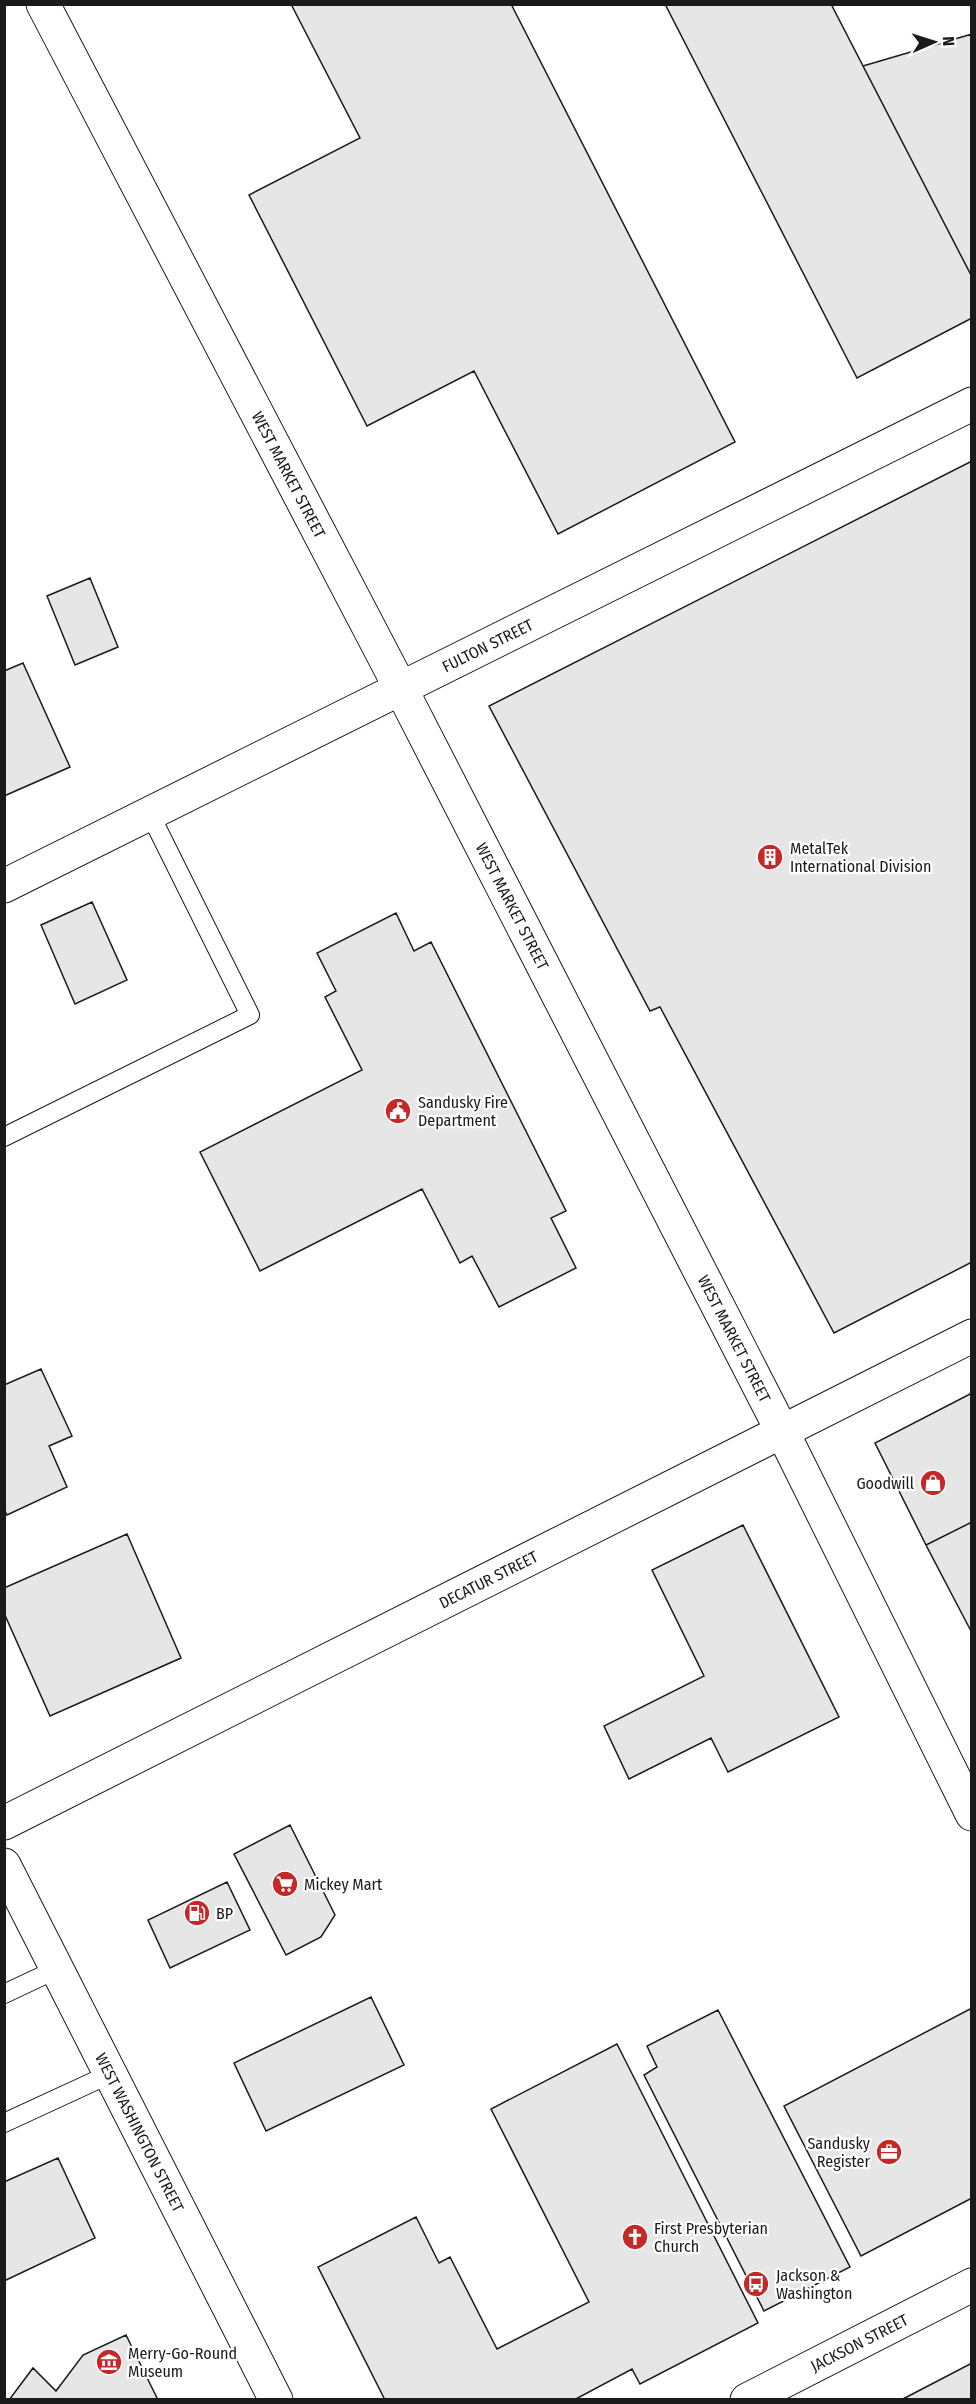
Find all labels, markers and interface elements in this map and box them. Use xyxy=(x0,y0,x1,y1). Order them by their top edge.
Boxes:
north arrow xyxy=(904,12,964,72)
text: N xyxy=(939,36,958,47)
street label: WEST MARKET STREET xyxy=(248,408,330,542)
street label: FULTON STREET xyxy=(439,615,536,676)
place label: MetalTek International Division xyxy=(790,839,931,876)
street label: WEST MARKET STREET xyxy=(472,840,553,973)
building icon: MetalTek International Division xyxy=(755,842,785,872)
place label: Sandusky Fire Department xyxy=(418,1093,508,1130)
public building icon: Sandusky Fire Department xyxy=(383,1096,413,1126)
street label: WEST MARKET STREET xyxy=(694,1272,775,1406)
shop icon: Goodwill xyxy=(918,1468,948,1498)
place label: Goodwill xyxy=(856,1474,914,1493)
street label: DECATUR STREET xyxy=(436,1546,541,1612)
supermarket icon: Mickey Mart xyxy=(270,1869,300,1899)
place label: Mickey Mart xyxy=(304,1875,383,1894)
fuel station icon: BP xyxy=(182,1898,212,1928)
place label: BP xyxy=(216,1904,233,1923)
street label: WEST WASHINGTON STREET xyxy=(92,2050,188,2215)
place label: Sandusky Register xyxy=(807,2134,871,2171)
office icon: Sandusky Register xyxy=(874,2137,904,2167)
place label: First Presbyterian Church xyxy=(654,2219,768,2256)
church icon: First Presbyterian Church xyxy=(620,2222,650,2252)
place label: Jackson & Washington xyxy=(776,2266,852,2303)
bus stop icon: Jackson & Washington xyxy=(741,2269,771,2299)
street label: JACKSON STREET xyxy=(807,2310,912,2375)
place label: Merry-Go-Round Museum xyxy=(128,2344,237,2381)
museum icon: Merry-Go-Round Museum xyxy=(94,2347,124,2377)

